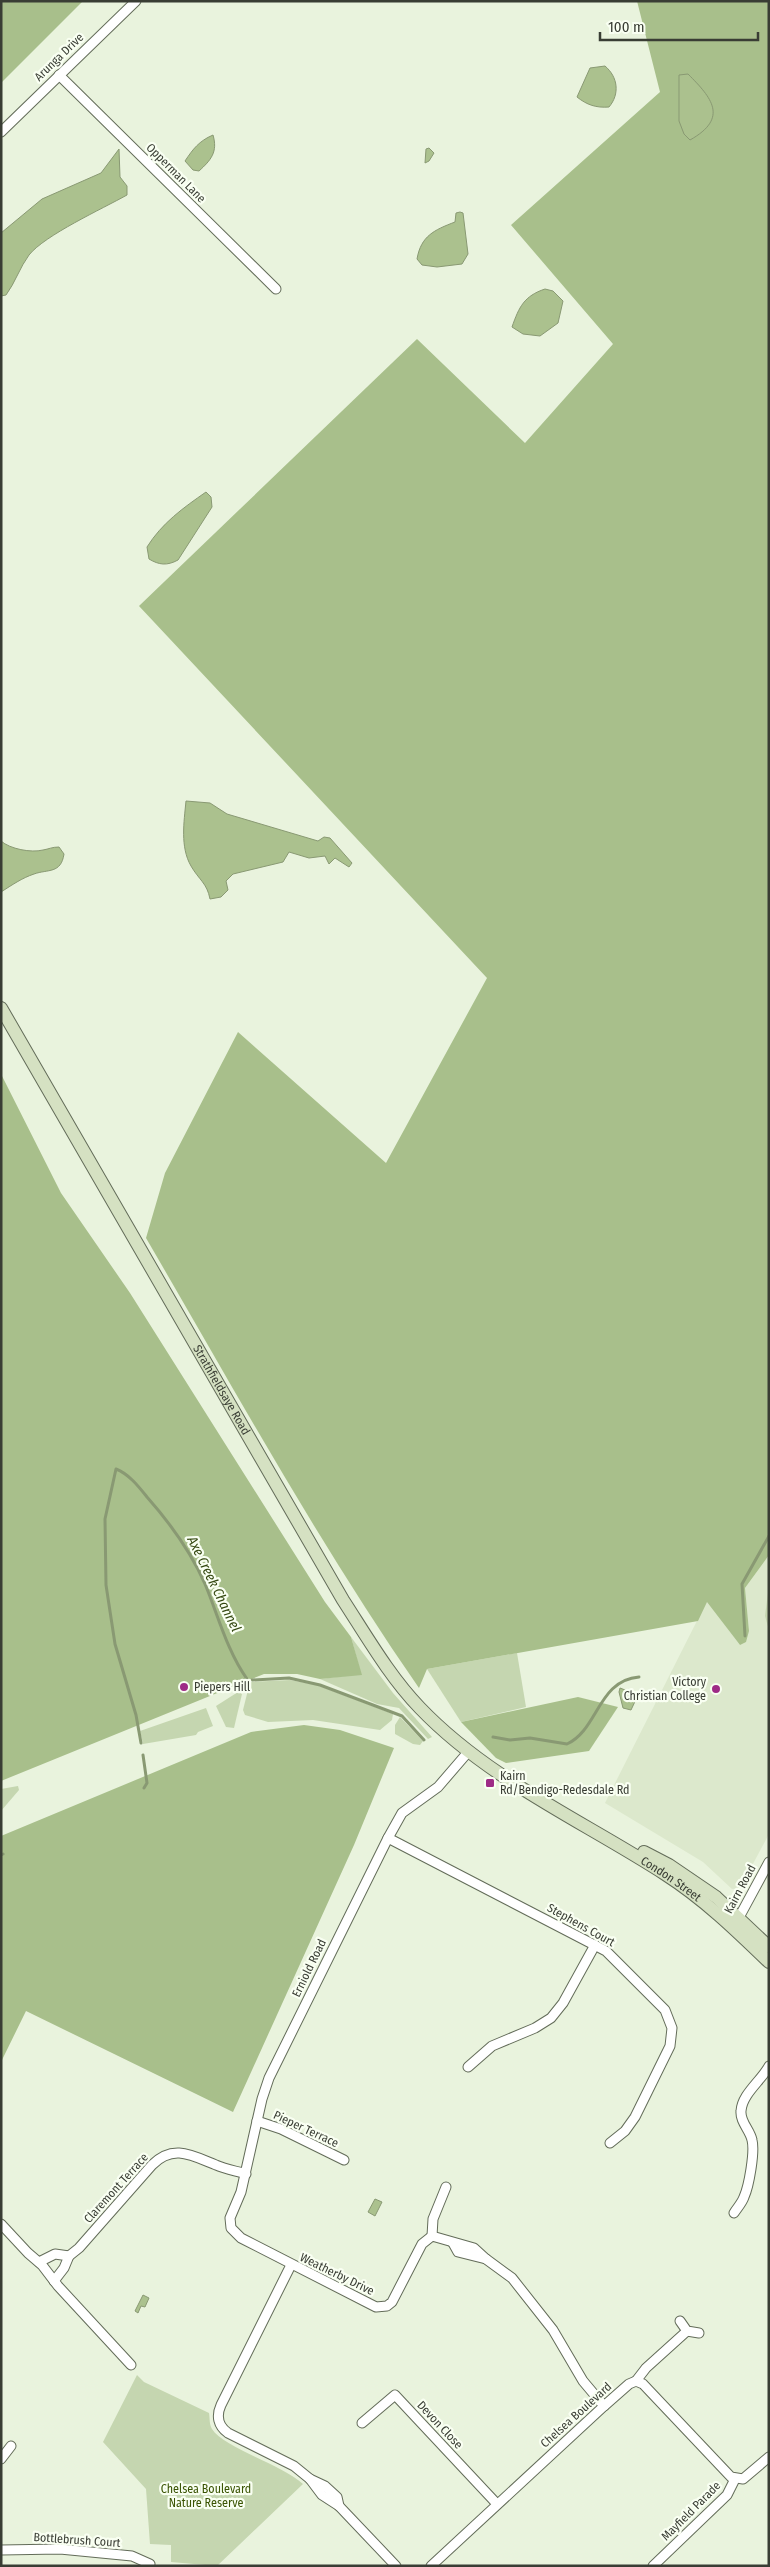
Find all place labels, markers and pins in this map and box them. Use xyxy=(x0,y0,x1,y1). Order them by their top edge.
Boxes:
place label: Victory Christian College xyxy=(624,1675,707,1703)
place label: Piepers Hill xyxy=(194,1680,250,1694)
marker: Piepers Hill xyxy=(178,1681,190,1693)
marker: Victory Christian College xyxy=(710,1683,722,1695)
place label: Kairn Rd/Bendigo-Redesdale Rd xyxy=(500,1769,629,1797)
marker: Kairn Rd/Bendigo-Redesdale Rd xyxy=(484,1777,496,1789)

